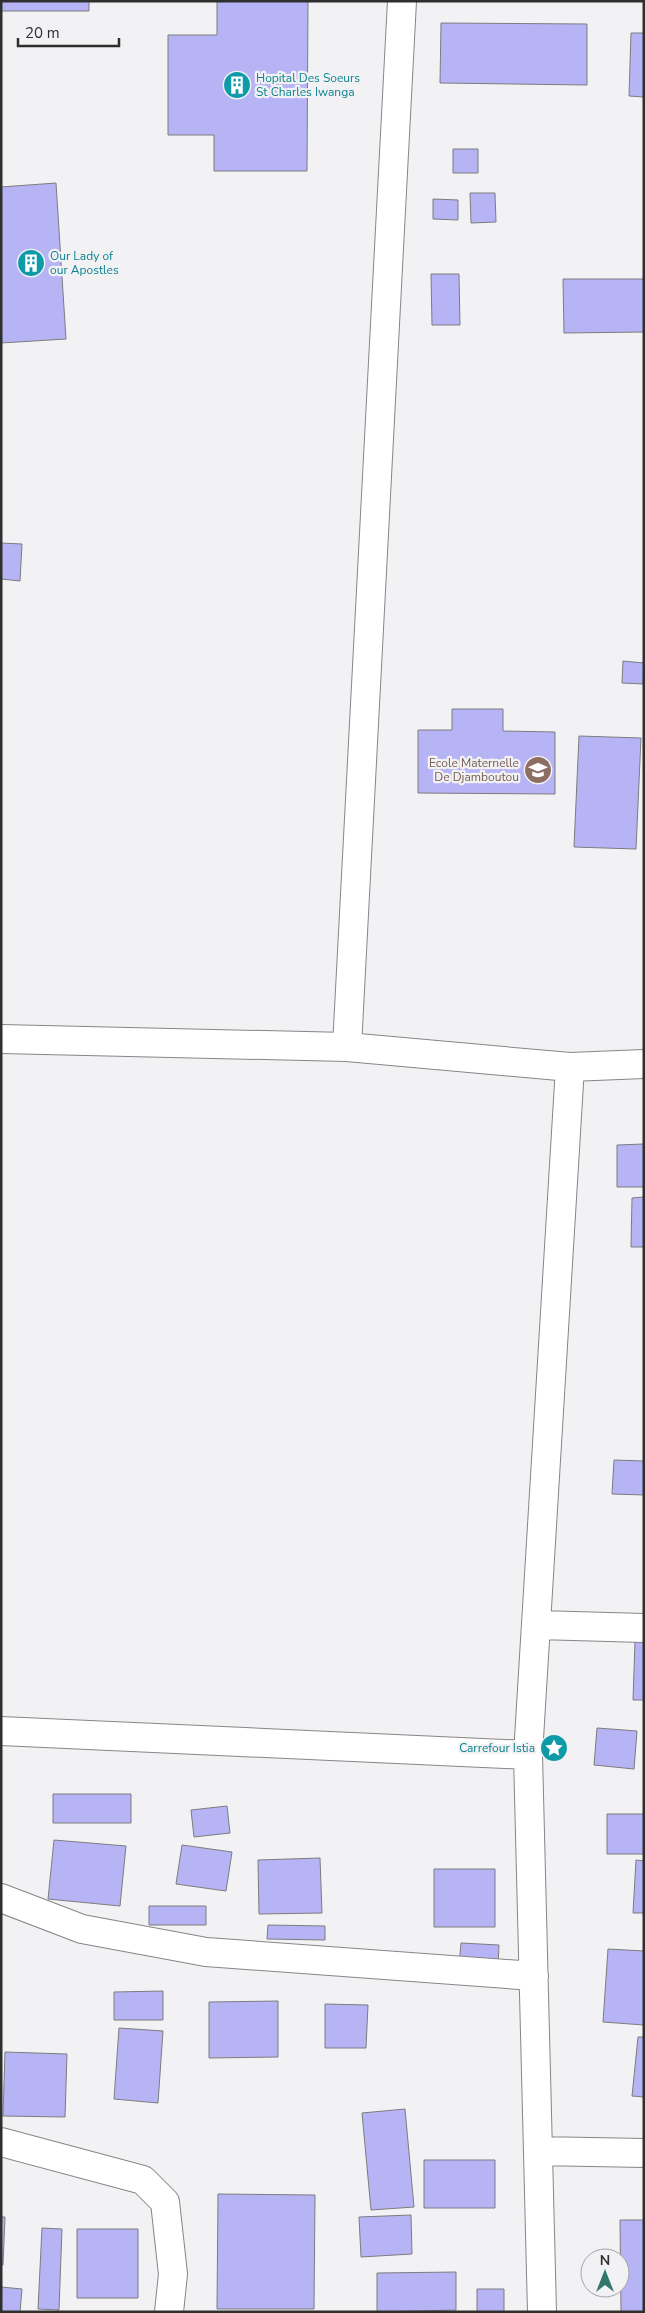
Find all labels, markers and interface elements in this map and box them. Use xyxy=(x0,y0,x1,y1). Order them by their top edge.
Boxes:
scale bar xyxy=(18,15,119,47)
text: 20 m xyxy=(25,23,60,43)
building icon: Hopital Des Soeurs St Charles Iwanga xyxy=(222,70,252,100)
place label: Hopital Des Soeurs St Charles Iwanga xyxy=(256,70,360,100)
building icon: Our Lady of our Apostles xyxy=(16,248,46,278)
place label: Our Lady of our Apostles xyxy=(50,248,119,278)
place label: Ecole Maternelle De Djamboutou xyxy=(429,755,519,785)
school or university icon: Ecole Maternelle De Djamboutou xyxy=(523,755,553,785)
place icon: Carrefour Istia xyxy=(539,1733,569,1763)
place label: Carrefour Istia xyxy=(459,1740,535,1756)
north arrow xyxy=(580,2248,630,2298)
text: N xyxy=(600,2251,610,2270)

